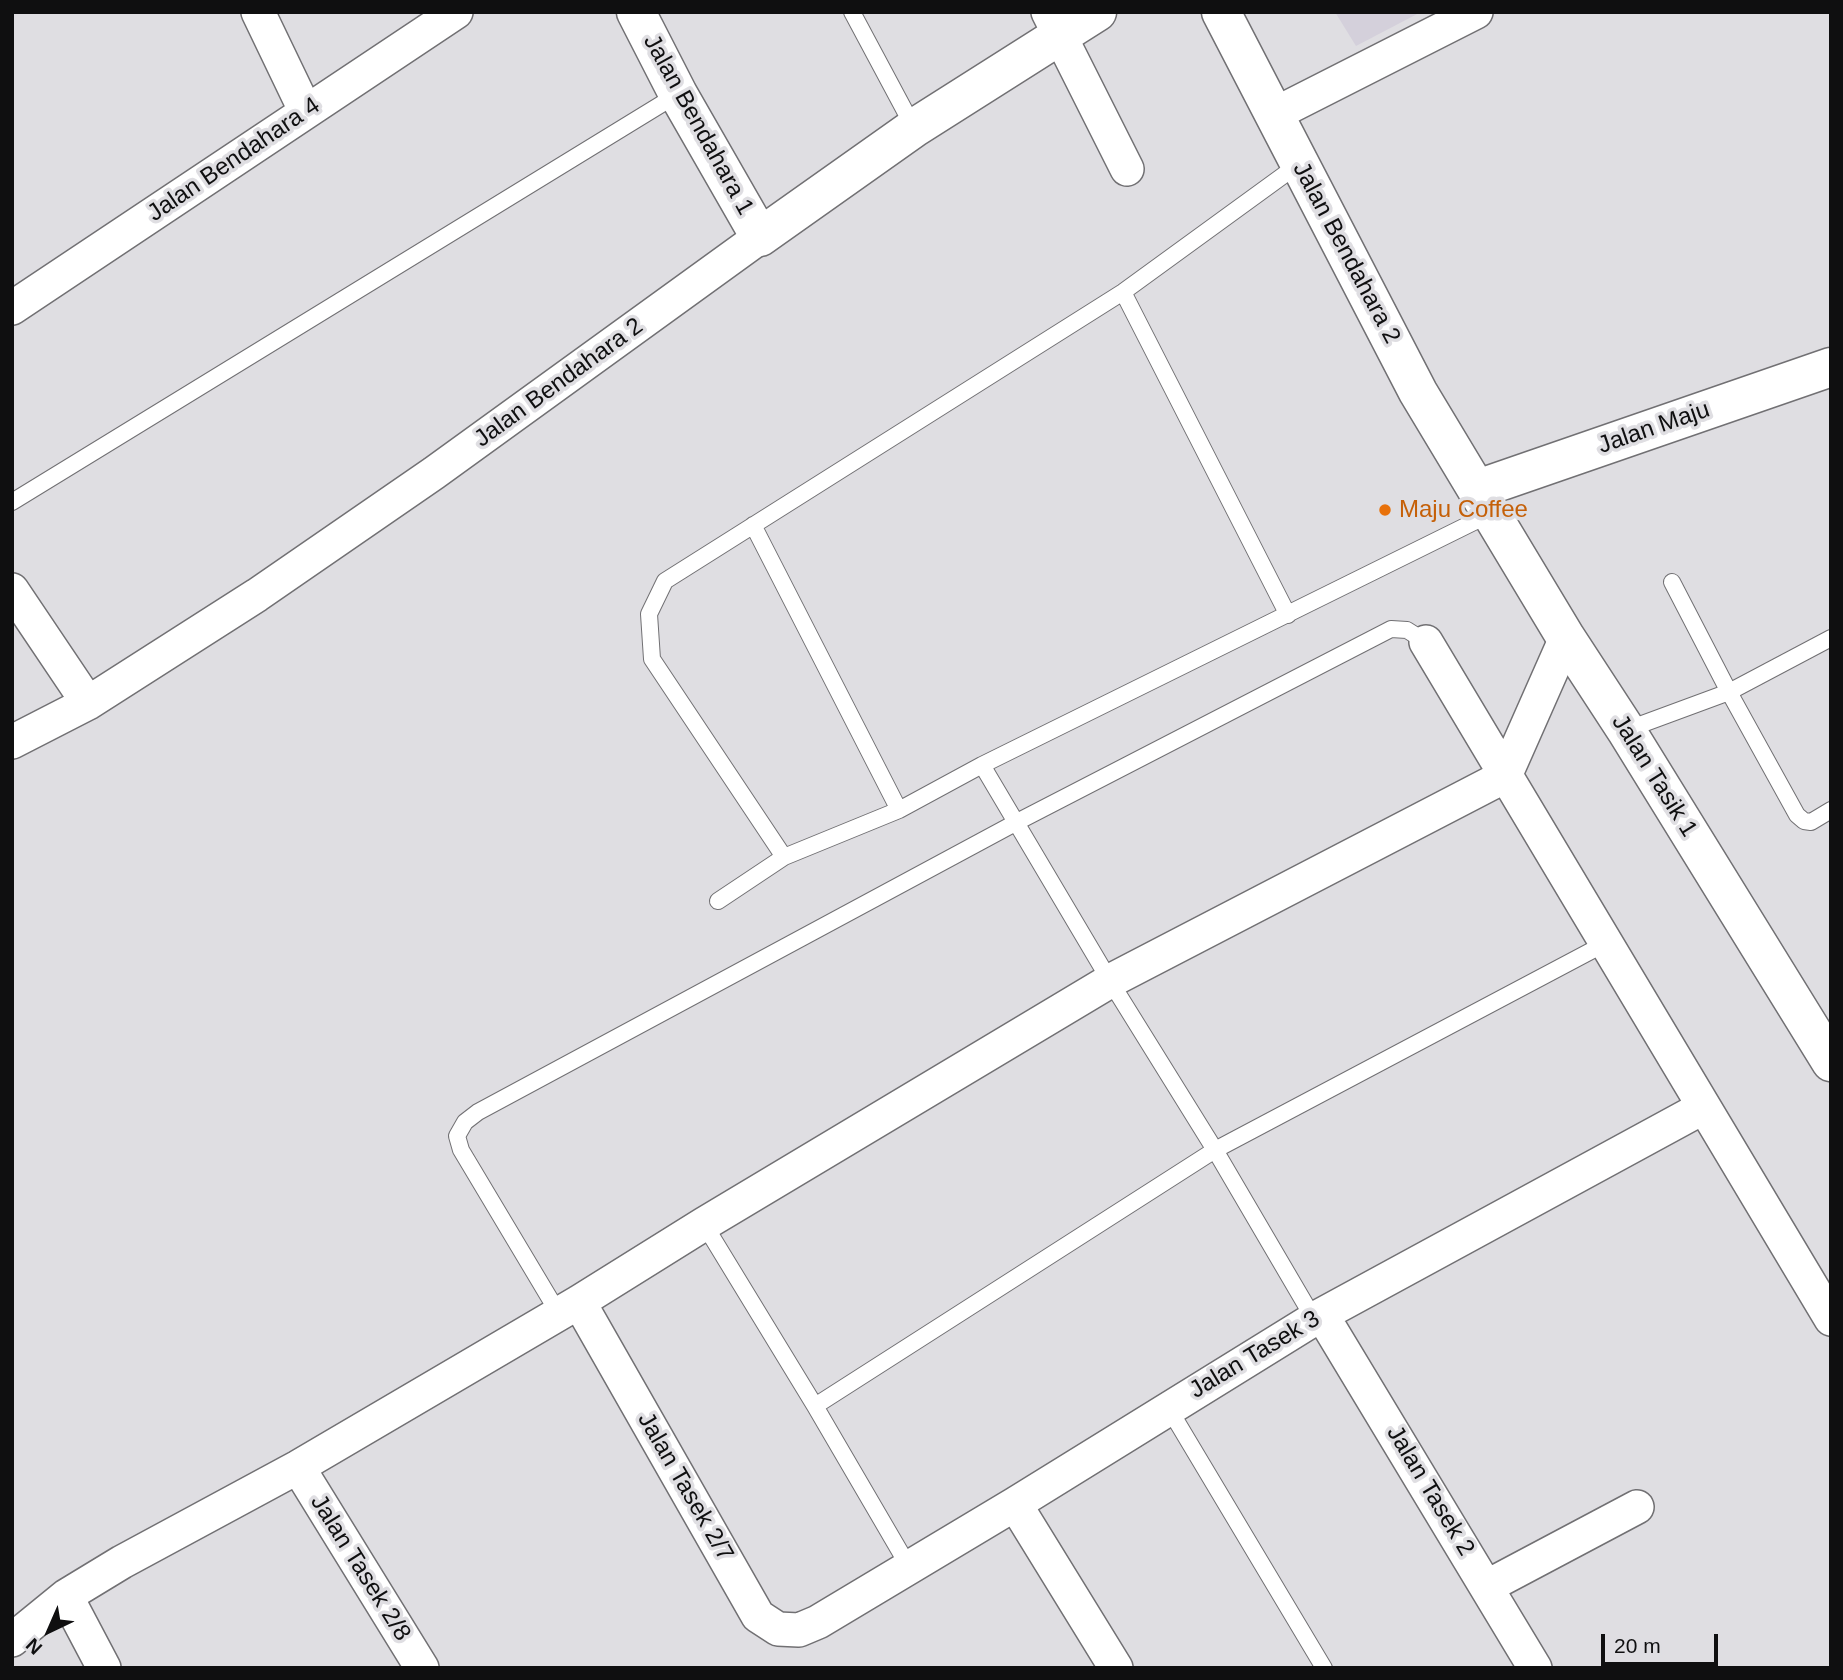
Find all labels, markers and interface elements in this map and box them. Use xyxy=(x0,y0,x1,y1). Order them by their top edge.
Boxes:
street label: Jalan Bendahara 1 xyxy=(637,30,759,220)
street label: Jalan Bendahara 4 xyxy=(142,92,326,228)
street label: Jalan Bendahara 2 xyxy=(1286,157,1406,349)
street label: Jalan Bendahara 2 xyxy=(469,312,649,454)
street label: Jalan Maju xyxy=(1594,395,1714,461)
place label: Maju Coffee xyxy=(1399,496,1528,524)
marker: Maju Coffee xyxy=(1377,502,1393,518)
street label: Jalan Tasik 1 xyxy=(1605,710,1703,842)
street label: Jalan Tasek 3 xyxy=(1185,1305,1325,1405)
street label: Jalan Tasek 2/7 xyxy=(631,1408,739,1566)
street label: Jalan Tasek 2 xyxy=(1380,1421,1480,1561)
street label: Jalan Tasek 2/8 xyxy=(304,1490,416,1646)
north arrow xyxy=(14,1596,84,1666)
scale bar xyxy=(1605,1620,1722,1664)
text: N xyxy=(22,1634,46,1659)
text: 20 m xyxy=(1614,1634,1661,1657)

